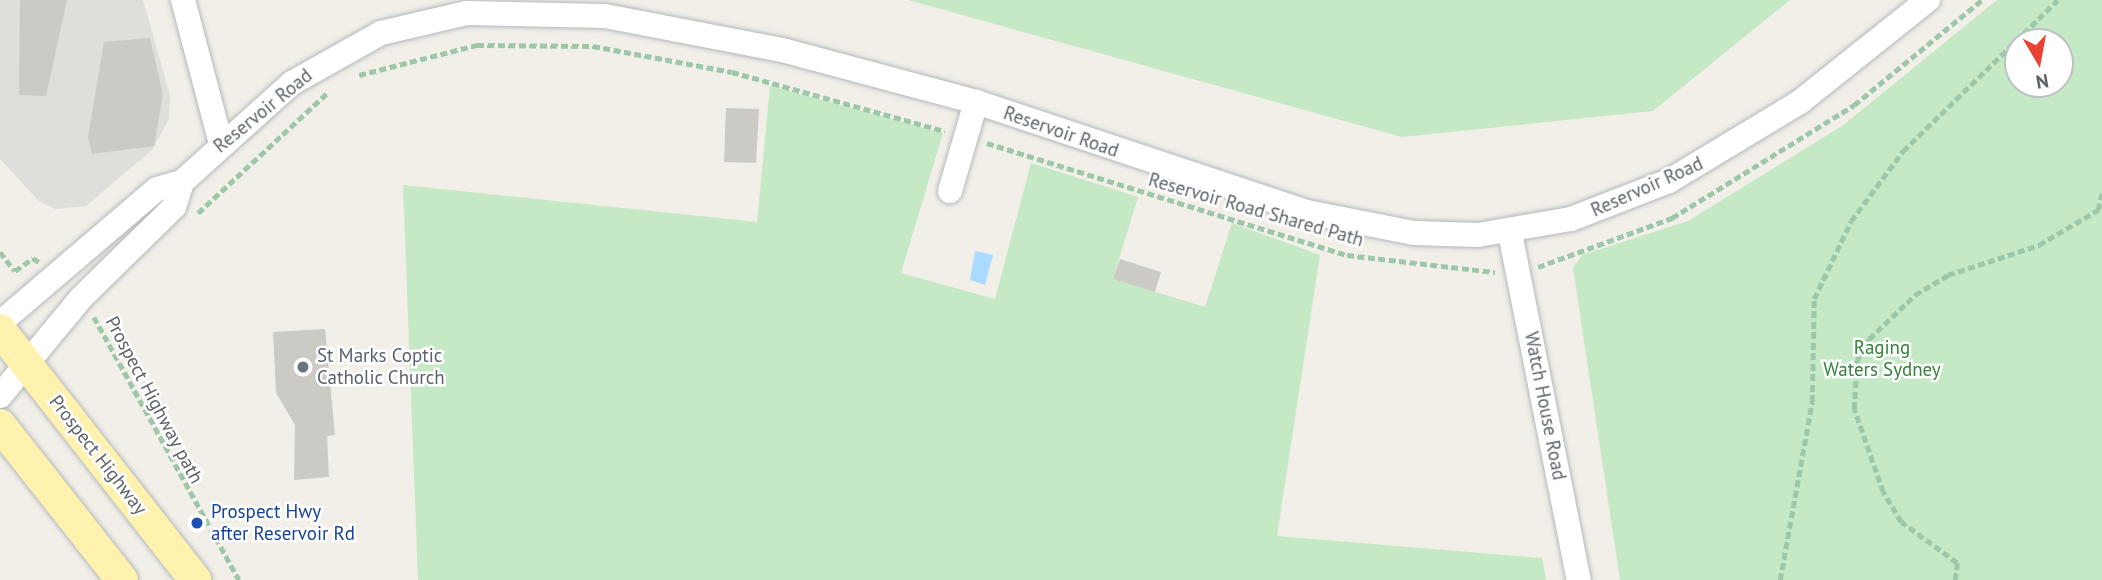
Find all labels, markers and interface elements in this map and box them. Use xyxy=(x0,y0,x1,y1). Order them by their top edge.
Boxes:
north arrow xyxy=(2004,28,2074,98)
street label: Reservoir Road xyxy=(209,64,317,158)
text: N xyxy=(2034,69,2051,95)
street label: Reservoir Road xyxy=(1000,102,1122,162)
street label: Reservoir Road xyxy=(1587,152,1707,222)
street label: Reservoir Road Shared Path xyxy=(1146,168,1366,252)
street label: Prospect Highway path xyxy=(100,312,208,488)
street label: Watch House Road xyxy=(1519,330,1571,482)
park label: Raging Waters Sydney xyxy=(1823,337,1941,381)
place label: St Marks Coptic Catholic Church xyxy=(317,345,445,389)
marker: St Marks Coptic Catholic Church xyxy=(295,359,311,375)
street label: Prospect Highway xyxy=(44,391,152,519)
place label: Prospect Hwy after Reservoir Rd xyxy=(211,501,355,545)
marker: Prospect Hwy after Reservoir Rd xyxy=(189,515,205,531)

